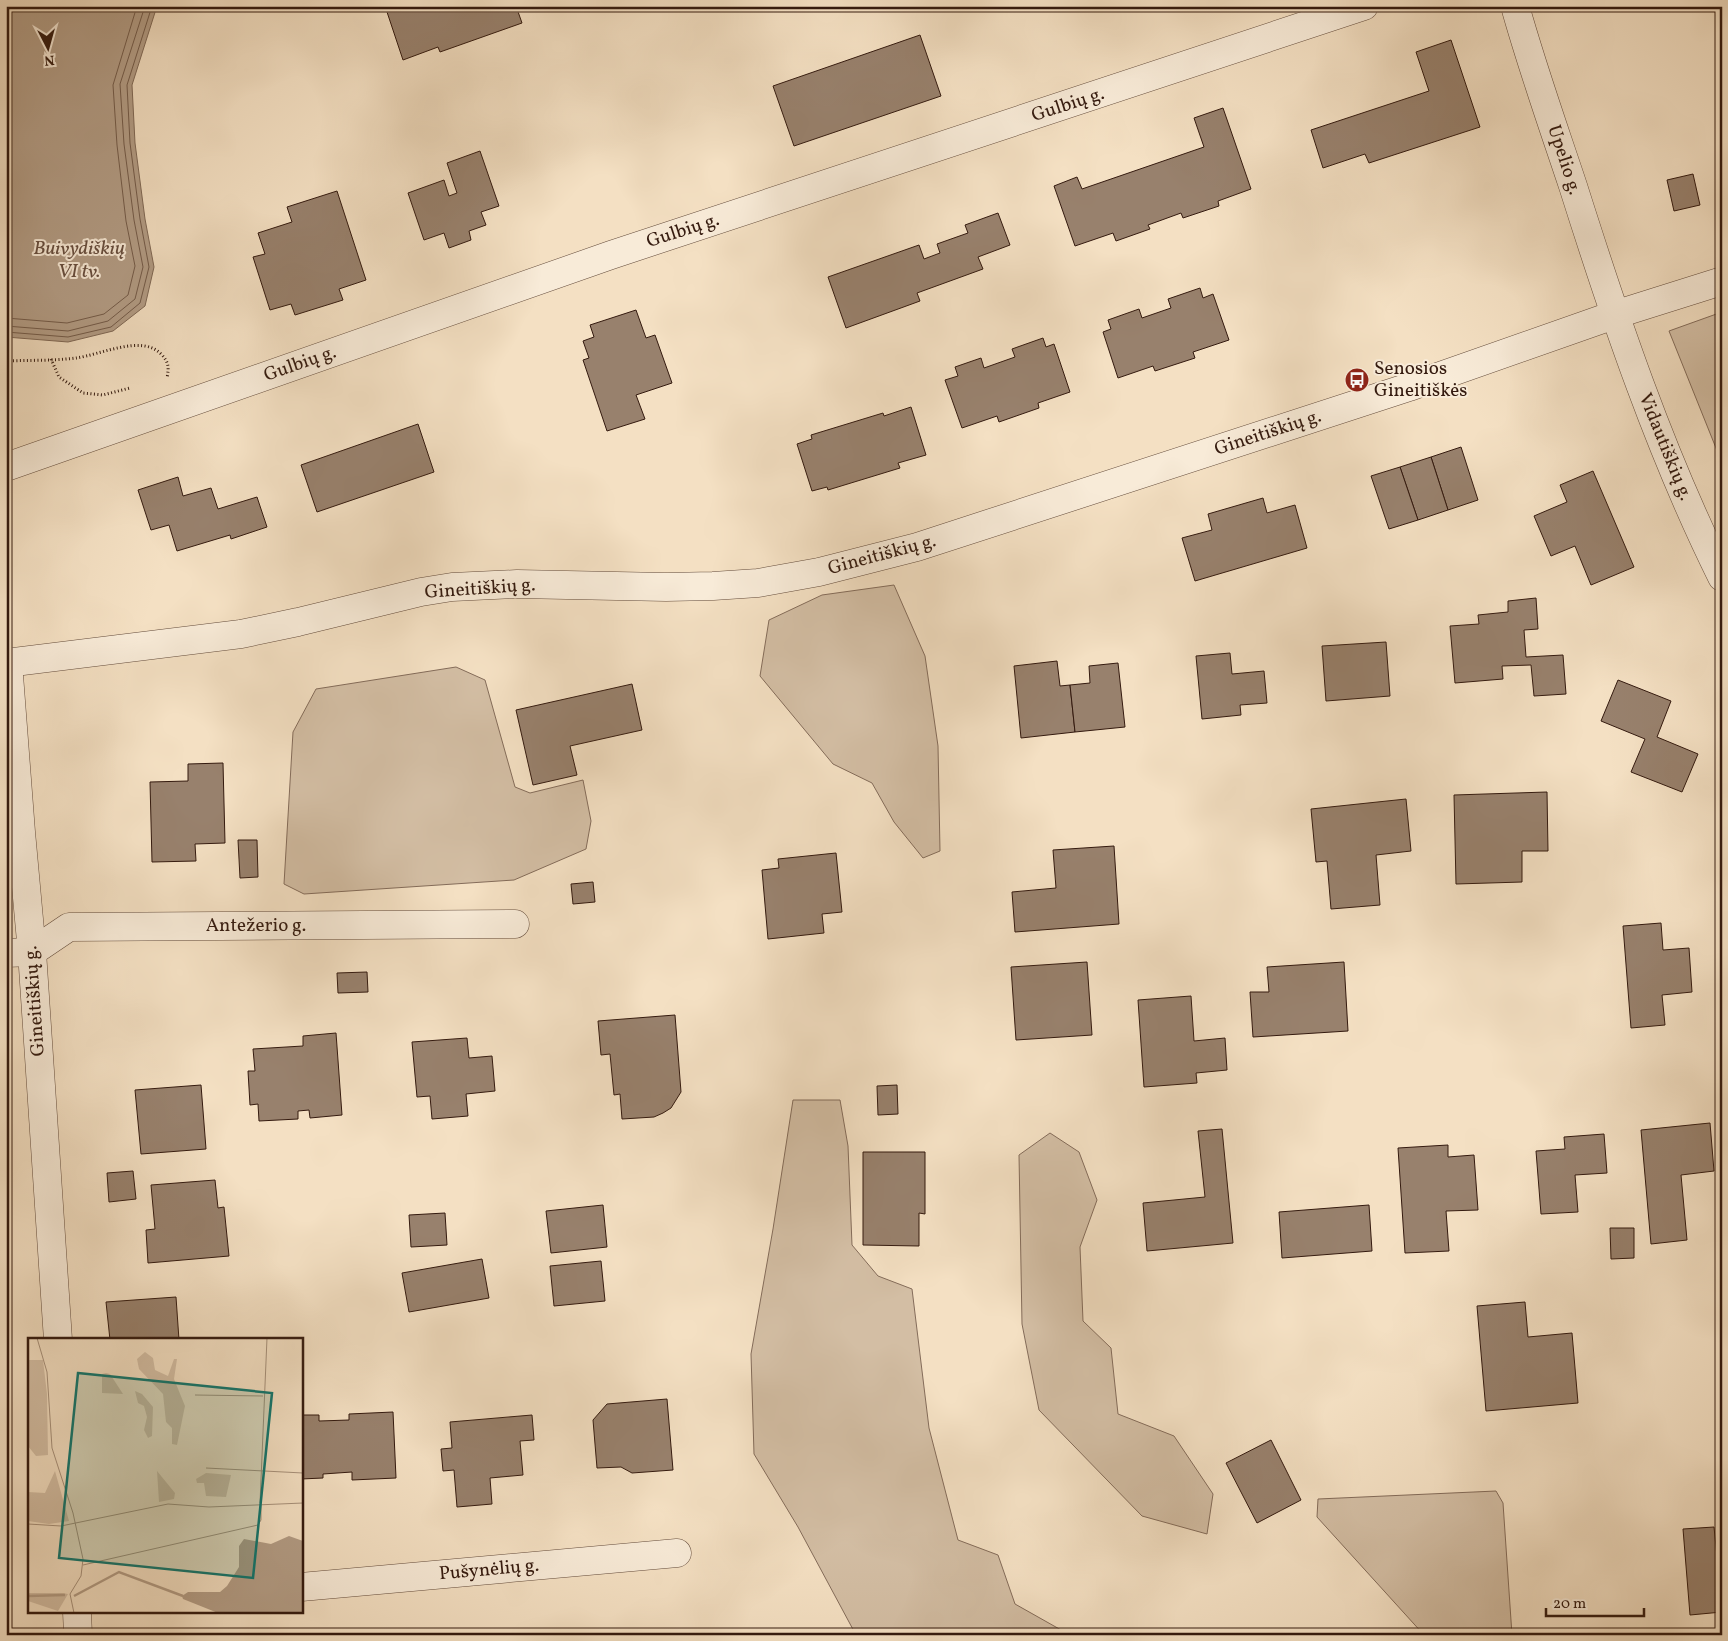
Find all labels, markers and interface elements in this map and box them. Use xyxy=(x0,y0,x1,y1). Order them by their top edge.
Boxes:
north arrow xyxy=(22,22,72,72)
text: N xyxy=(43,49,55,69)
street label: Gulbių g. xyxy=(1028,81,1108,129)
street label: Upelio g. xyxy=(1540,122,1588,198)
street label: Gulbių g. xyxy=(643,207,723,255)
water label: Buivydiškių VI tv. xyxy=(33,235,125,286)
street label: Gulbių g. xyxy=(260,339,340,389)
place label: Senosios Gineitiškės xyxy=(1374,356,1467,404)
bus stop icon: Senosios Gineitiškės xyxy=(1344,367,1370,393)
street label: Vidautiškių g. xyxy=(1632,389,1698,505)
street label: Gineitiškių g. xyxy=(1211,403,1325,463)
street label: Gineitiškių g. xyxy=(825,528,939,582)
street label: Gineitiškių g. xyxy=(424,572,536,606)
street label: Antežerio g. xyxy=(206,913,306,939)
street label: Gineitiškių g. xyxy=(18,945,52,1057)
inset map xyxy=(28,1338,302,1614)
street label: Pušynėlių g. xyxy=(438,1553,540,1587)
scale bar xyxy=(1546,1586,1643,1618)
text: 20 m xyxy=(1553,1594,1586,1615)

